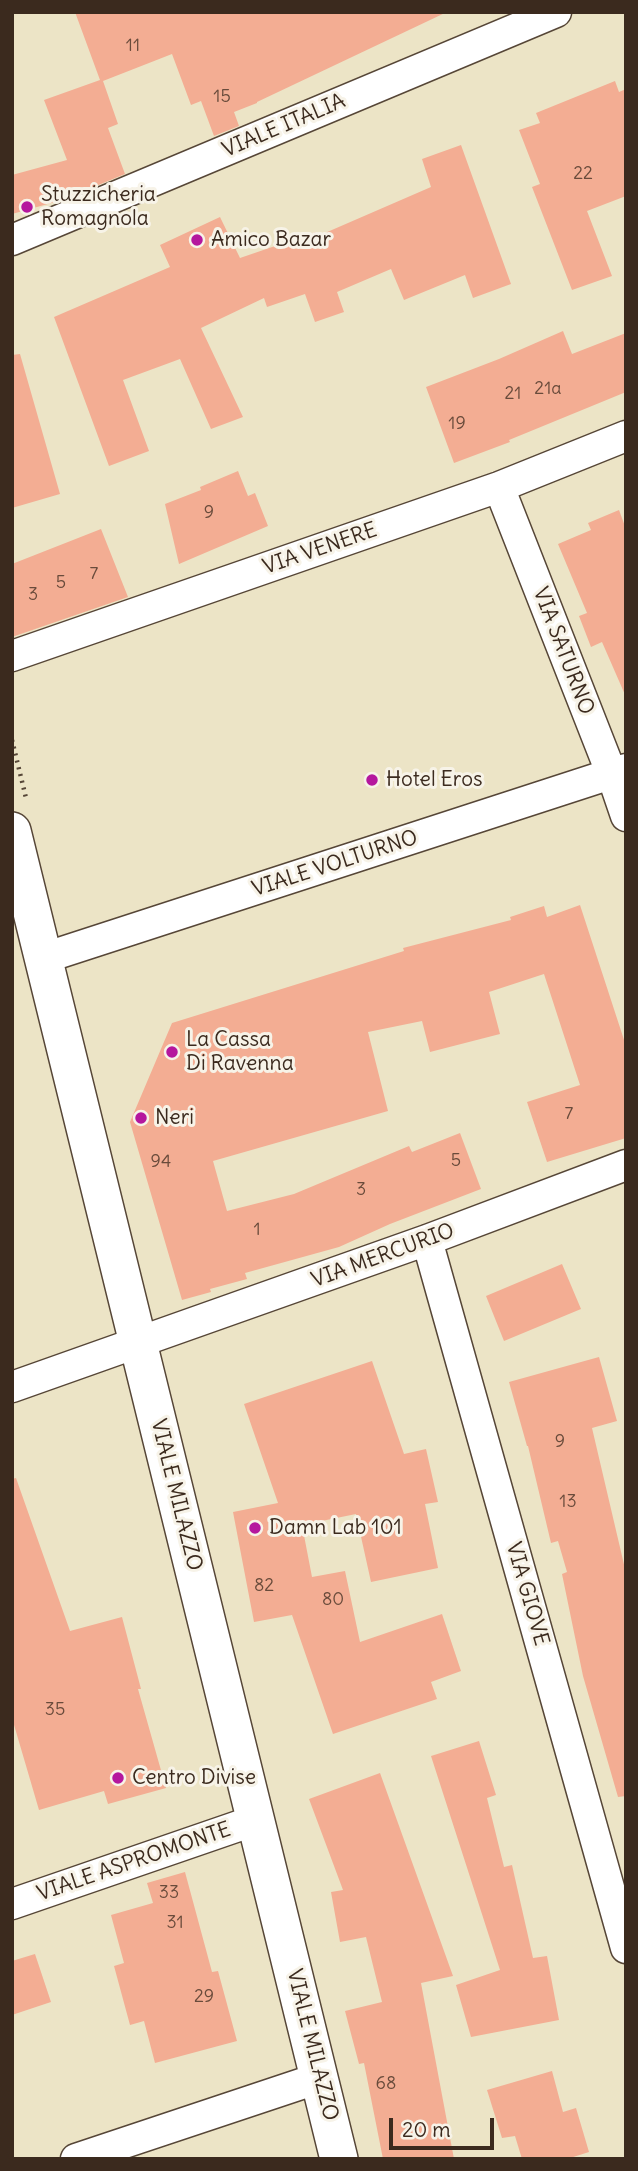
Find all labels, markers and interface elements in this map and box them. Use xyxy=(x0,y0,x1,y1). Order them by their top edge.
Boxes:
house number: 11 xyxy=(126,35,140,57)
house number: 15 xyxy=(213,86,231,108)
street label: VIALE ITALIA xyxy=(219,89,349,163)
house number: 22 xyxy=(573,163,593,185)
place label: Stuzzicheria Romagnola xyxy=(41,182,156,232)
marker: Stuzzicheria Romagnola xyxy=(19,199,35,215)
place label: Amico Bazar xyxy=(211,227,331,253)
marker: Amico Bazar xyxy=(189,232,205,248)
house number: 21a xyxy=(534,378,562,400)
house number: 21 xyxy=(504,383,522,405)
house number: 19 xyxy=(448,413,466,435)
house number: 9 xyxy=(204,502,214,524)
street label: VIA VENERE xyxy=(260,518,380,580)
house number: 7 xyxy=(90,563,98,585)
house number: 5 xyxy=(56,572,66,594)
house number: 3 xyxy=(28,584,38,606)
street label: VIA SATURNO xyxy=(527,584,599,718)
place label: Hotel Eros xyxy=(386,767,483,793)
marker: Hotel Eros xyxy=(364,772,380,788)
street label: VIALE VOLTURNO xyxy=(249,825,421,903)
place label: La Cassa Di Ravenna xyxy=(186,1027,294,1077)
marker: La Cassa Di Ravenna xyxy=(164,1044,180,1060)
house number: 7 xyxy=(565,1103,573,1125)
place label: Neri xyxy=(155,1105,194,1131)
marker: Neri xyxy=(133,1110,149,1126)
house number: 5 xyxy=(451,1150,461,1172)
house number: 94 xyxy=(151,1151,171,1173)
house number: 3 xyxy=(356,1179,366,1201)
house number: 1 xyxy=(253,1219,261,1241)
street label: VIA MERCURIO xyxy=(308,1219,458,1293)
street label: VIALE MILAZZO xyxy=(145,1417,207,1573)
house number: 9 xyxy=(555,1431,565,1453)
house number: 13 xyxy=(559,1491,577,1513)
place label: Damn Lab 101 xyxy=(269,1515,402,1541)
marker: Damn Lab 101 xyxy=(247,1520,263,1536)
street label: VIA GIOVE xyxy=(500,1539,554,1649)
house number: 82 xyxy=(254,1575,274,1597)
house number: 80 xyxy=(322,1589,344,1611)
house number: 35 xyxy=(45,1699,65,1721)
place label: Centro Divise xyxy=(132,1765,256,1791)
marker: Centro Divise xyxy=(110,1770,126,1786)
street label: VIALE ASPROMONTE xyxy=(34,1817,234,1907)
house number: 33 xyxy=(159,1882,179,1904)
house number: 31 xyxy=(166,1912,184,1934)
street label: VIALE MILAZZO xyxy=(281,1967,343,2123)
house number: 29 xyxy=(194,1986,214,2008)
house number: 68 xyxy=(376,2073,396,2095)
scale bar xyxy=(393,2104,498,2148)
text: 20 m xyxy=(402,2116,451,2143)

